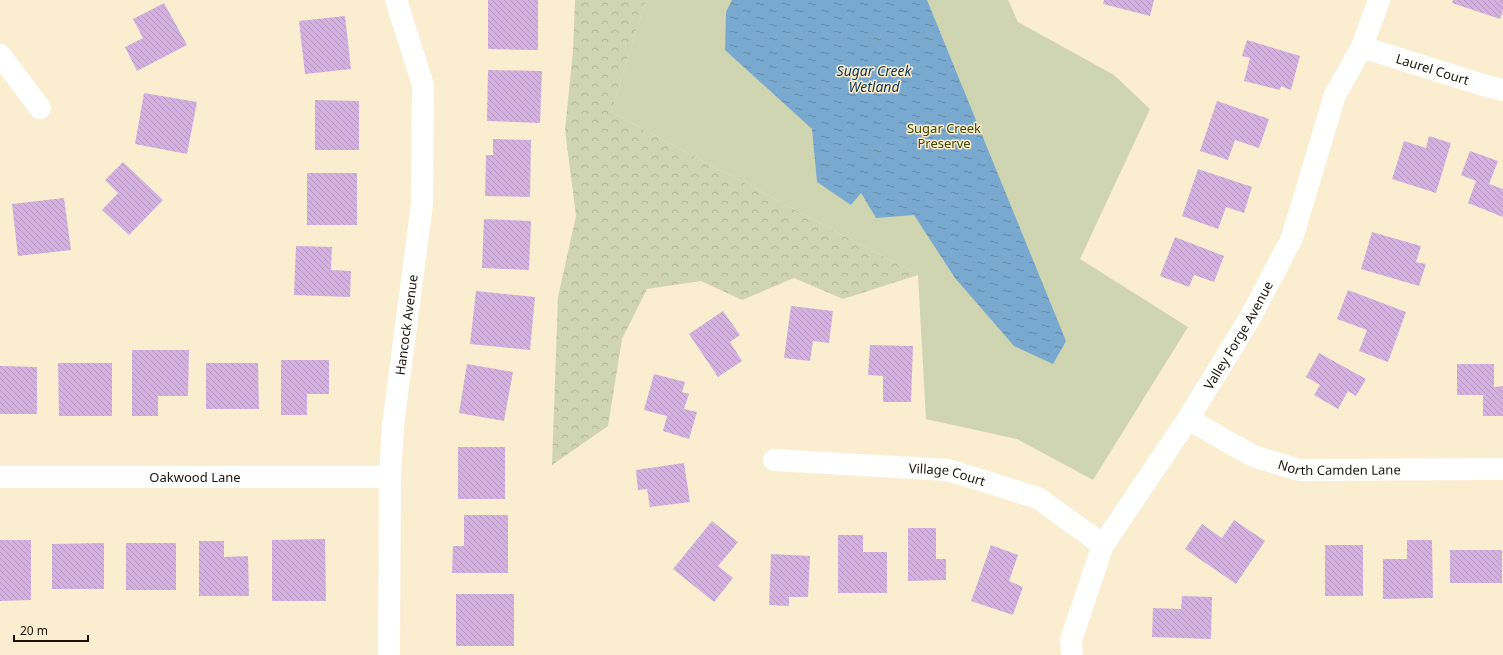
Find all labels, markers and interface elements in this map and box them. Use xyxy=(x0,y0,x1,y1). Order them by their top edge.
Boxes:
street label: Laurel Court xyxy=(1394,49,1472,89)
water label: Sugar Creek Wetland xyxy=(837,61,912,96)
park label: Sugar Creek Preserve xyxy=(907,119,981,152)
street label: Hancock Avenue xyxy=(391,274,422,376)
street label: Valley Forge Avenue xyxy=(1199,278,1277,393)
street label: North Camden Lane xyxy=(1276,455,1401,479)
street label: Village Court xyxy=(908,459,988,490)
street label: Oakwood Lane xyxy=(149,468,241,486)
scale bar xyxy=(14,617,88,643)
text: 20 m xyxy=(20,622,48,639)

